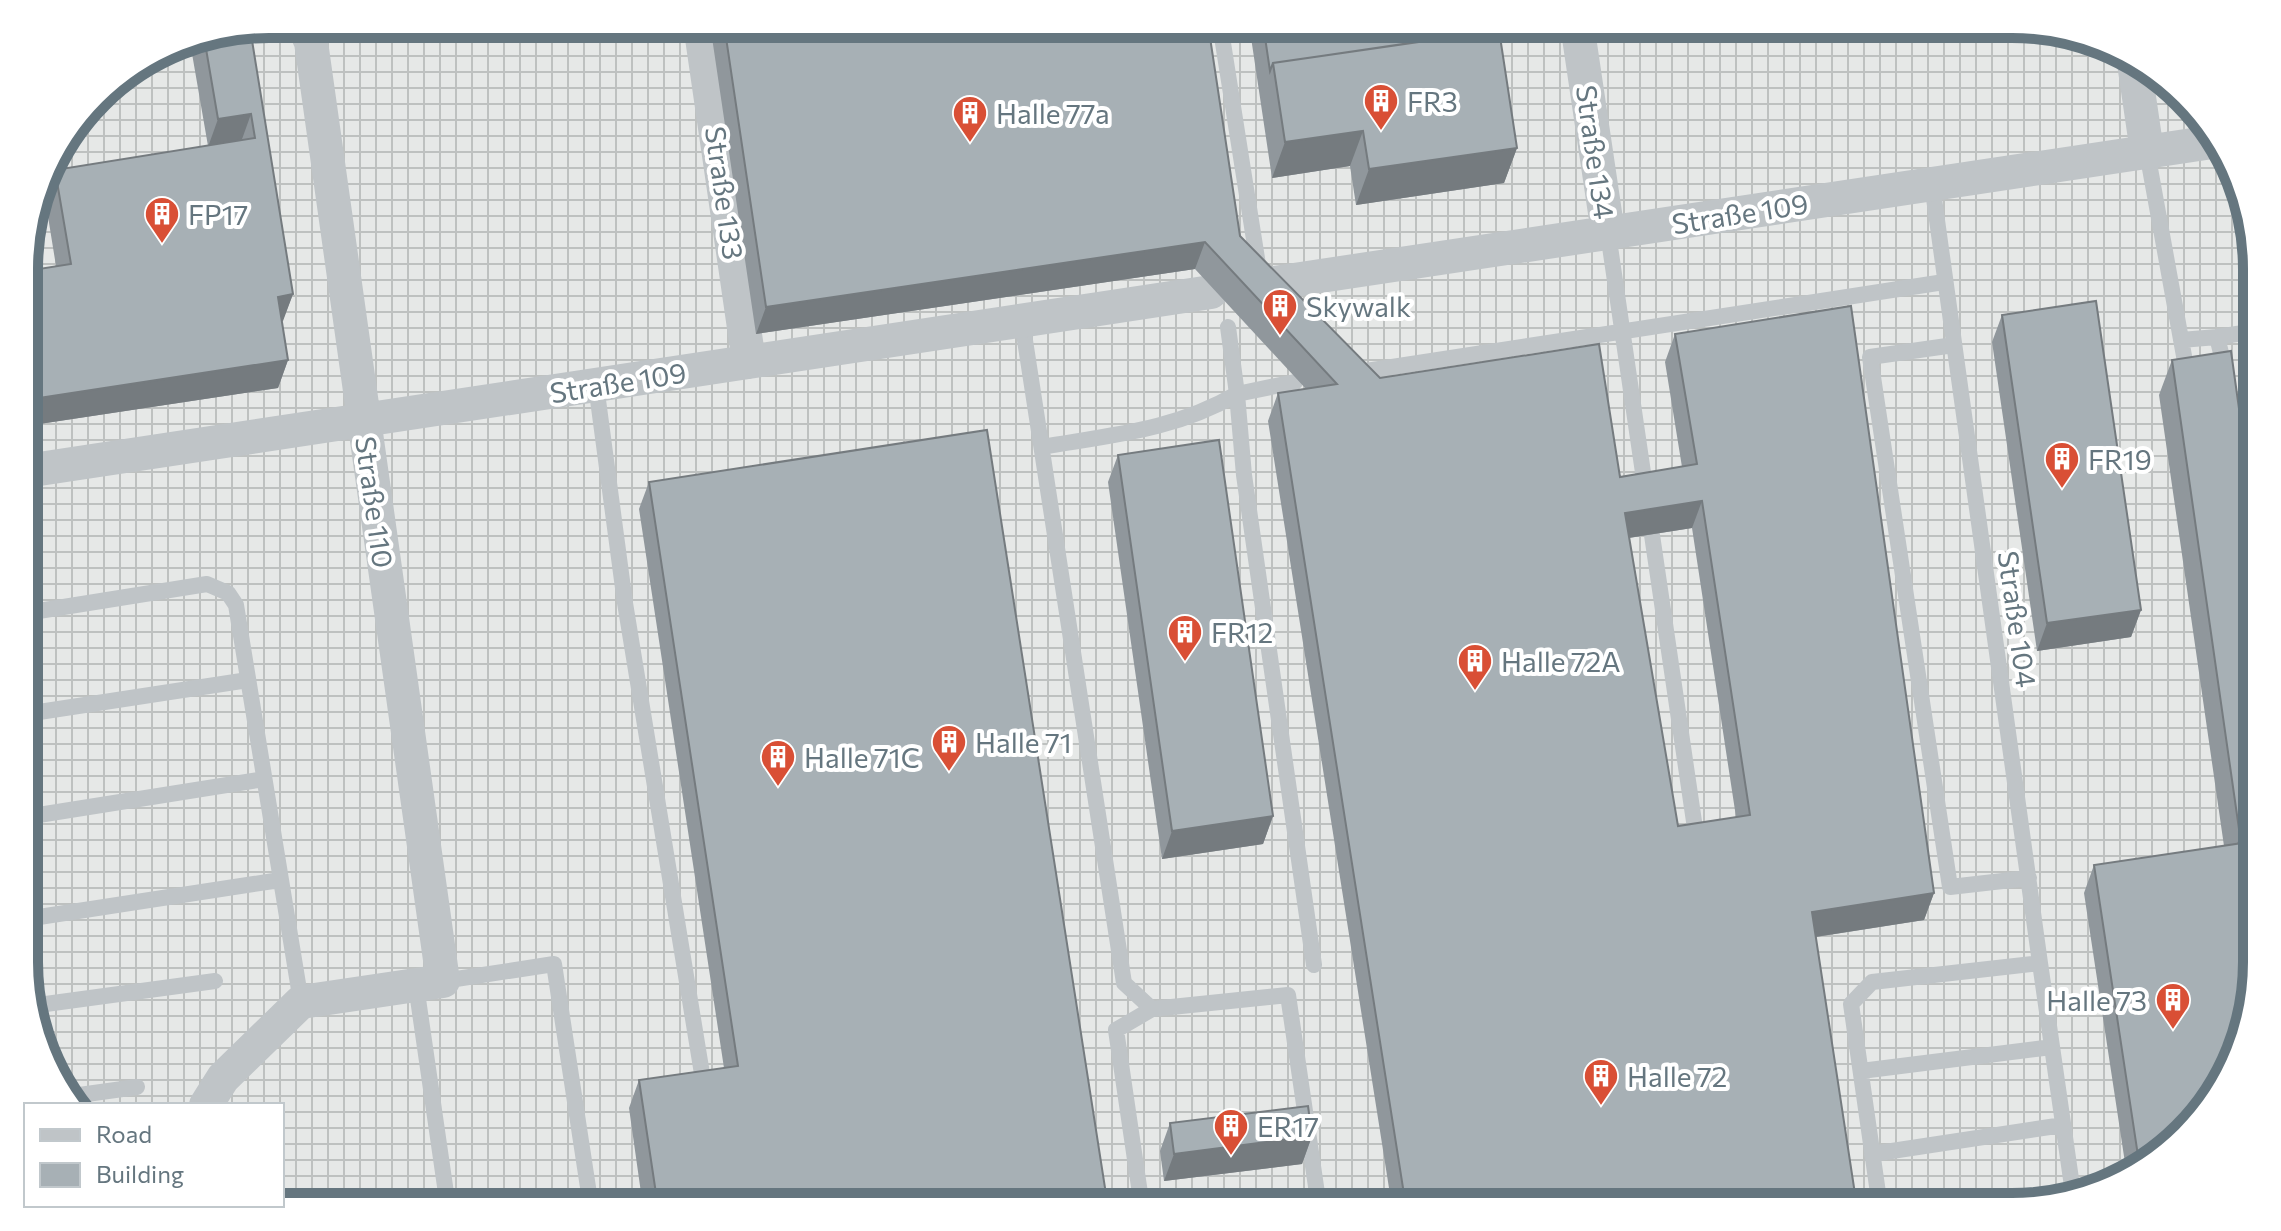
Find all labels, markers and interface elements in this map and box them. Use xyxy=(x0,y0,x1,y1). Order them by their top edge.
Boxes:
building icon: FR3 xyxy=(1362,82,1400,132)
street label: Straße 134 xyxy=(1570,83,1622,221)
place label: FR3 xyxy=(1407,84,1458,118)
building icon: Halle 77a xyxy=(951,94,989,144)
place label: Halle 77a xyxy=(996,96,1110,130)
street label: Straße 133 xyxy=(699,124,751,262)
street label: Straße 109 xyxy=(1669,185,1811,241)
building icon: FP17 xyxy=(143,195,181,245)
place label: FP17 xyxy=(188,197,248,231)
building icon: Skywalk xyxy=(1261,287,1299,337)
place label: Skywalk xyxy=(1306,289,1411,323)
street label: Straße 109 xyxy=(547,354,689,410)
street label: Straße 110 xyxy=(349,434,401,570)
building icon: FR19 xyxy=(2043,440,2081,490)
place label: FR19 xyxy=(2088,442,2152,476)
street label: Straße 104 xyxy=(1992,549,2044,690)
building icon: FR12 xyxy=(1166,613,1204,663)
place label: FR12 xyxy=(1211,615,1273,649)
building icon: Halle 72A xyxy=(1456,642,1494,692)
place label: Halle 72A xyxy=(1501,644,1621,678)
building icon: Halle 71 xyxy=(930,723,968,773)
place label: Halle 71 xyxy=(975,725,1072,759)
building icon: Halle 71C xyxy=(759,738,797,788)
place label: Halle 71C xyxy=(804,740,920,774)
building icon: Halle 73 xyxy=(2154,981,2192,1031)
place label: Halle 73 xyxy=(2046,983,2147,1017)
building icon: Halle 72 xyxy=(1582,1057,1620,1107)
place label: Halle 72 xyxy=(1627,1059,1727,1093)
legend xyxy=(24,1103,284,1207)
building icon: ER17 xyxy=(1212,1107,1250,1157)
place label: ER17 xyxy=(1257,1109,1319,1143)
text: Road xyxy=(96,1119,152,1148)
text: Building xyxy=(96,1159,184,1188)

